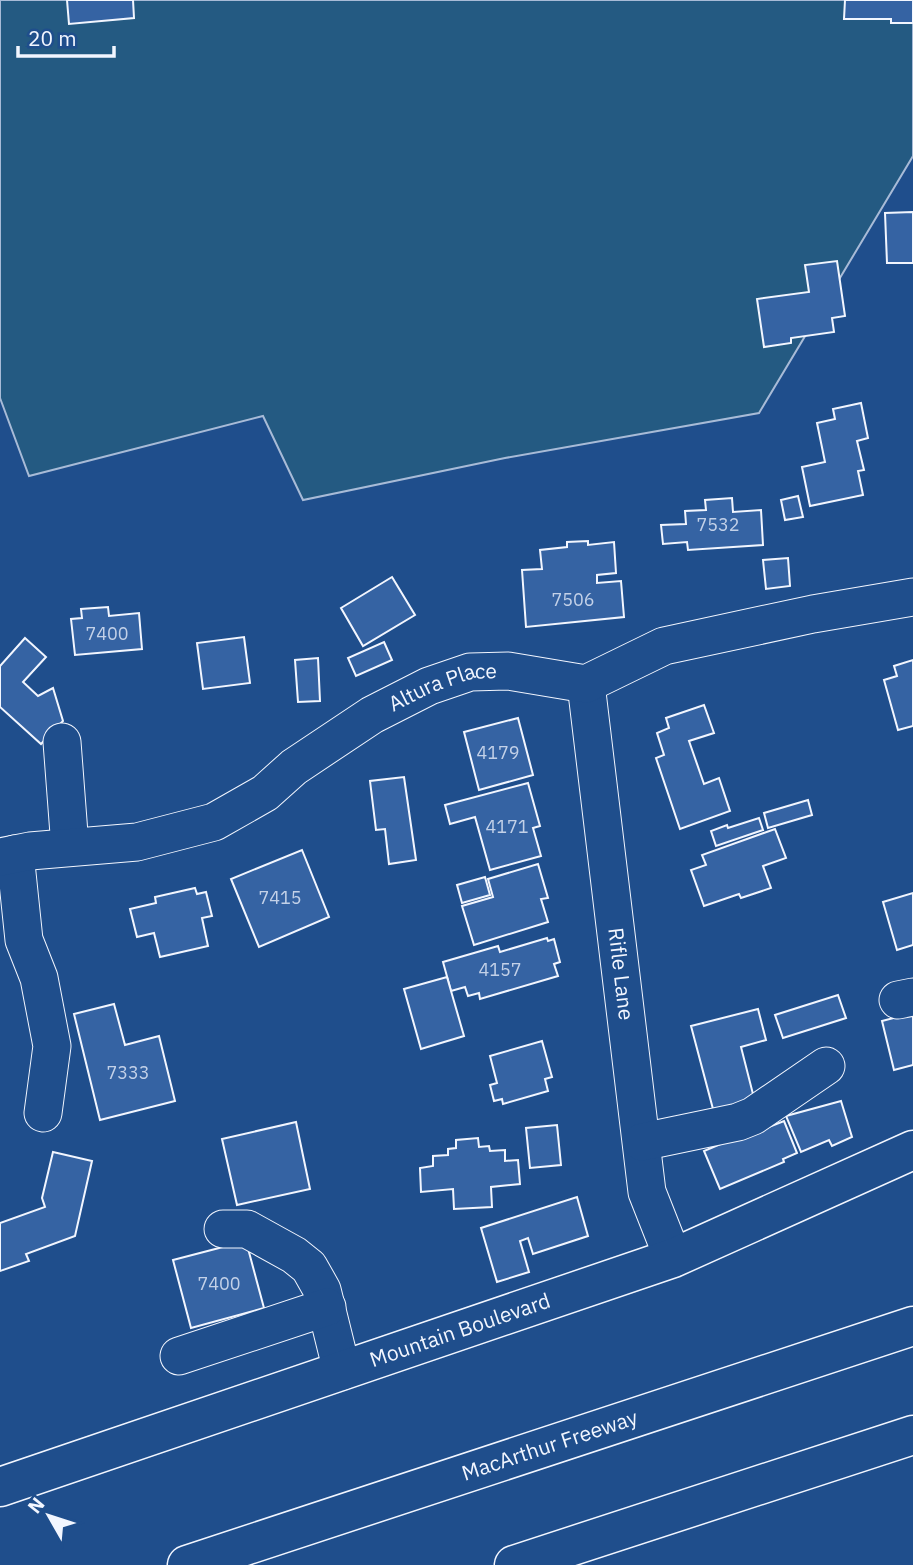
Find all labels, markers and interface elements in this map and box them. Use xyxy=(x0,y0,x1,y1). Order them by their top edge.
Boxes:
scale bar xyxy=(18,14,114,58)
text: 20 m xyxy=(28,24,77,52)
house number: 7532 xyxy=(696,513,740,536)
house number: 7506 xyxy=(551,588,595,611)
house number: 7400 xyxy=(85,622,129,645)
street label: Altura Place xyxy=(383,656,497,717)
house number: 4179 xyxy=(476,741,520,764)
house number: 4171 xyxy=(485,815,529,838)
house number: 7415 xyxy=(258,886,302,909)
street label: Rifle Lane xyxy=(602,926,641,1022)
house number: 4157 xyxy=(478,958,522,981)
house number: 7333 xyxy=(106,1061,150,1084)
house number: 7400 xyxy=(197,1272,241,1295)
street label: Mountain Boulevard xyxy=(366,1286,554,1373)
street label: MacArthur Freeway xyxy=(458,1402,642,1487)
north arrow xyxy=(14,1481,84,1551)
text: N xyxy=(22,1492,49,1518)

